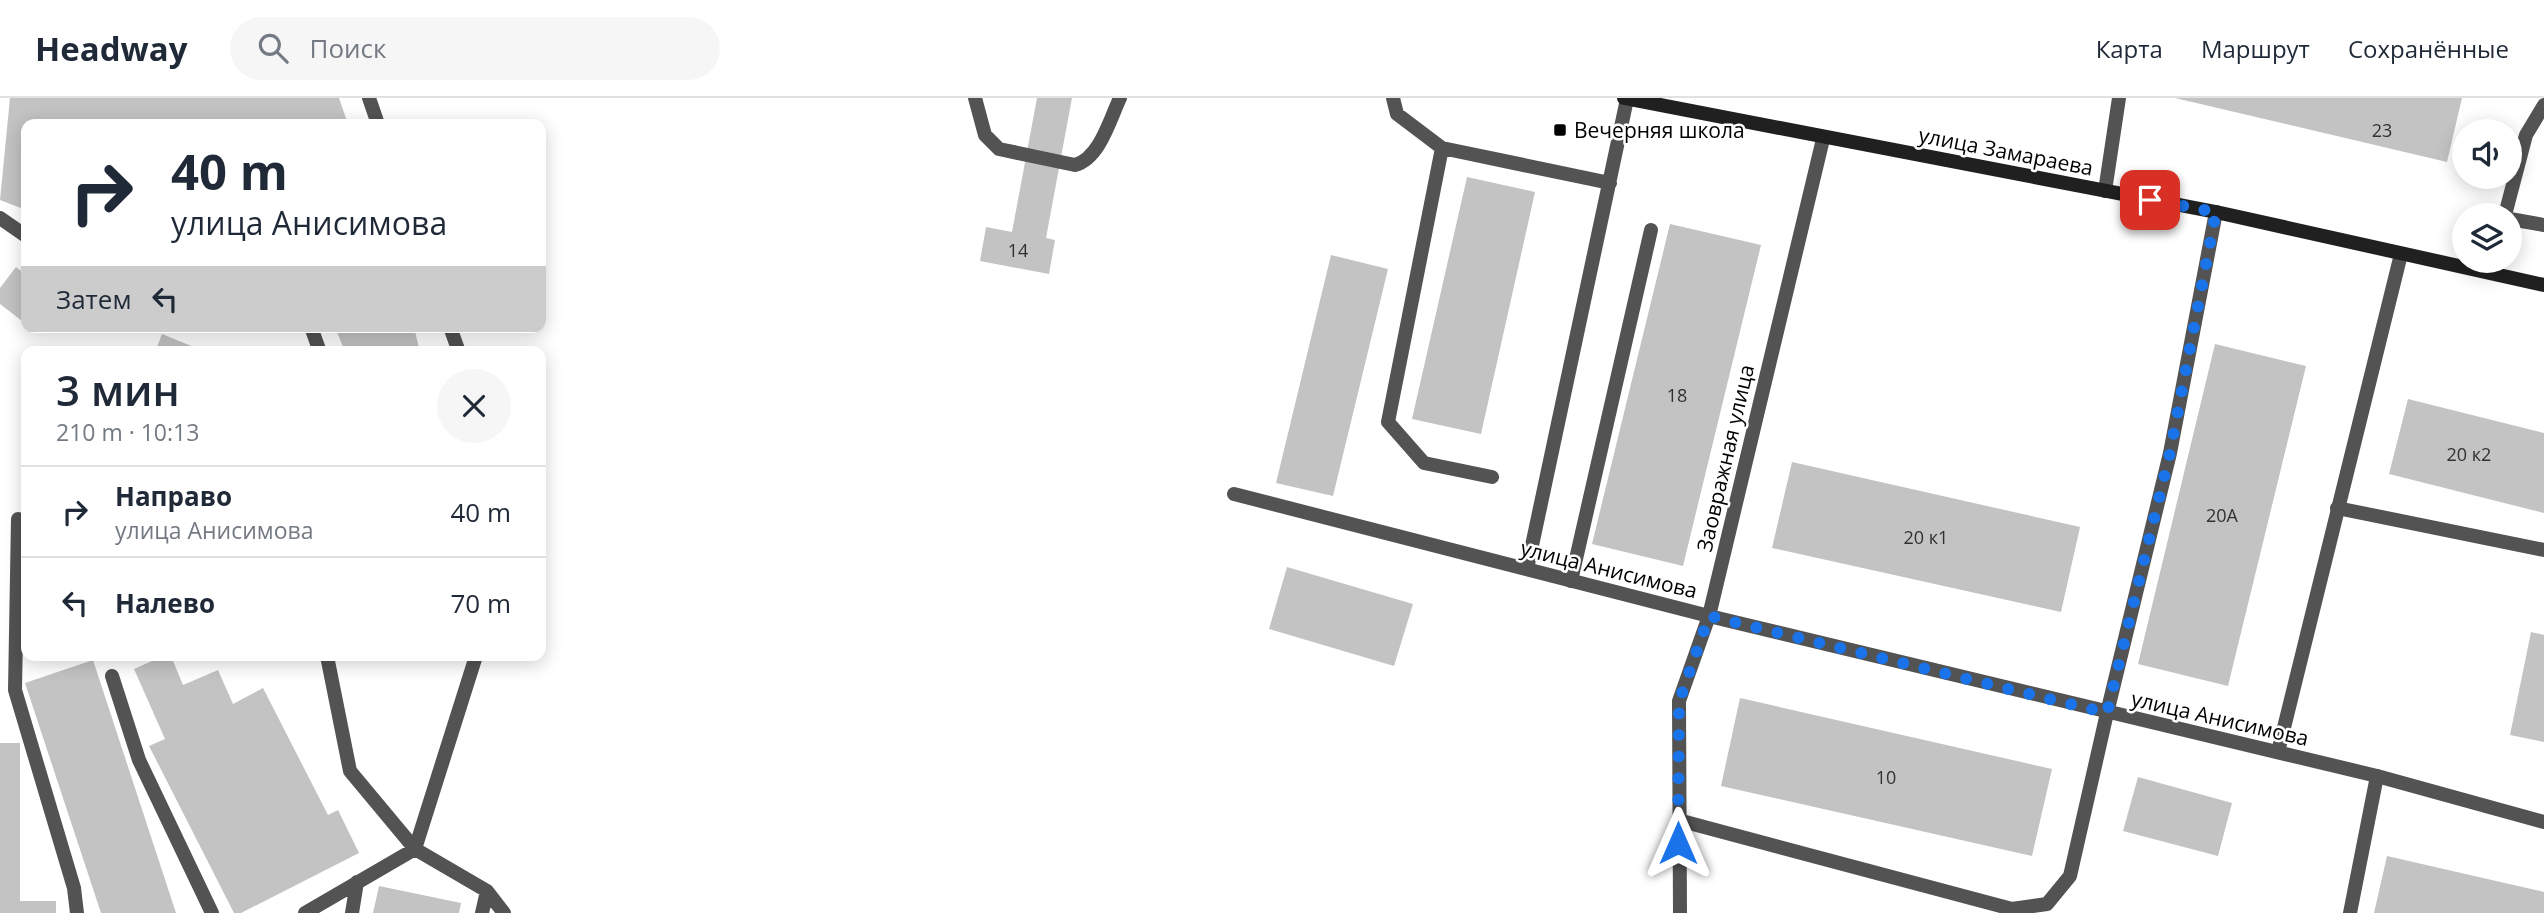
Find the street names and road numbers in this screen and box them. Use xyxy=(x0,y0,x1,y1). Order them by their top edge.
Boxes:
street label: улица Замараева xyxy=(1916,120,2096,182)
street label: Заовражная улица xyxy=(1690,362,1760,554)
street label: улица Анисимова xyxy=(1518,533,1700,605)
street label: улица Анисимова xyxy=(2129,684,2311,752)

